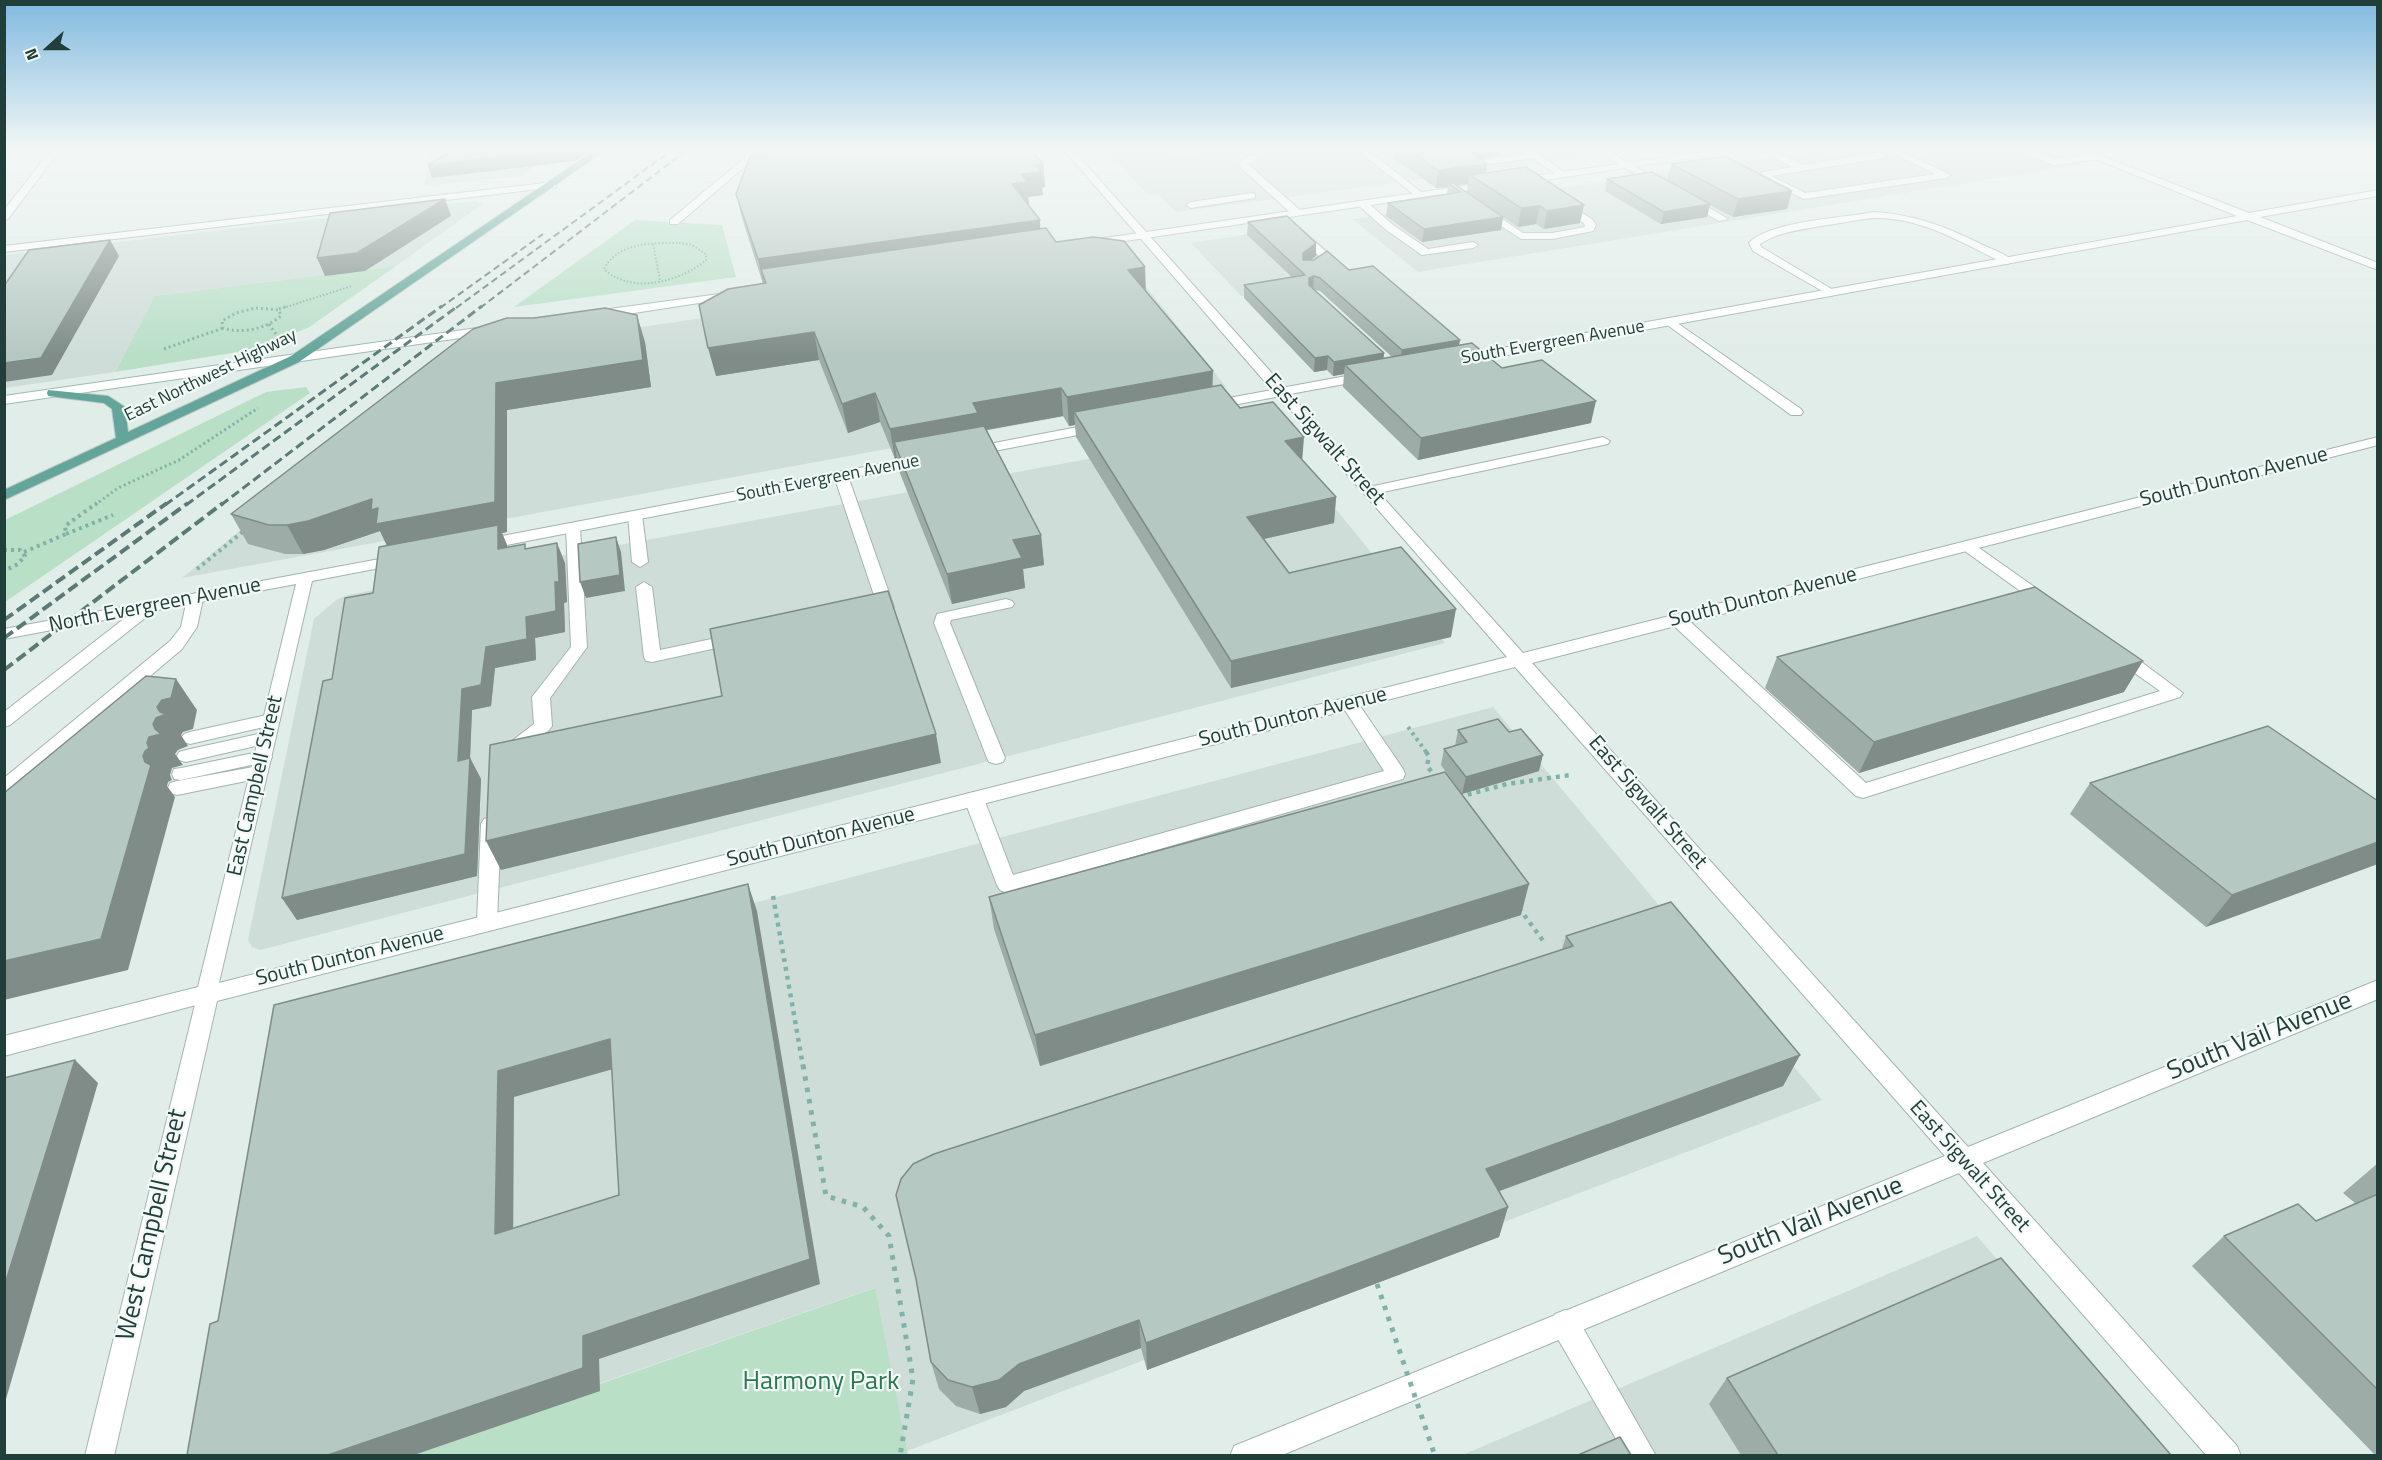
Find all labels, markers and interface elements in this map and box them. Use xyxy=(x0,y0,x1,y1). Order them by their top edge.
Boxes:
north arrow xyxy=(18,18,78,78)
text: N xyxy=(18,45,44,64)
street label: South Evergreen Avenue xyxy=(1460,316,1646,370)
street label: East Northwest Highway xyxy=(121,325,301,427)
street label: East Sigwalt Street xyxy=(1258,369,1390,511)
street label: South Dunton Avenue xyxy=(2137,442,2331,514)
street label: South Evergreen Avenue xyxy=(735,451,921,507)
street label: South Dunton Avenue xyxy=(1666,562,1860,634)
street label: North Evergreen Avenue xyxy=(47,573,263,639)
street label: South Dunton Avenue xyxy=(1196,682,1390,754)
street label: East Campbell Street xyxy=(223,693,289,879)
street label: East Sigwalt Street xyxy=(1582,731,1712,875)
street label: South Dunton Avenue xyxy=(724,802,918,874)
street label: South Dunton Avenue xyxy=(253,921,447,993)
street label: South Vail Avenue xyxy=(2163,986,2357,1088)
street label: East Sigwalt Street xyxy=(1903,1096,2035,1238)
street label: West Campbell Street xyxy=(111,1106,195,1344)
street label: South Vail Avenue xyxy=(1714,1171,1908,1273)
park label: Harmony Park xyxy=(743,1367,899,1399)

